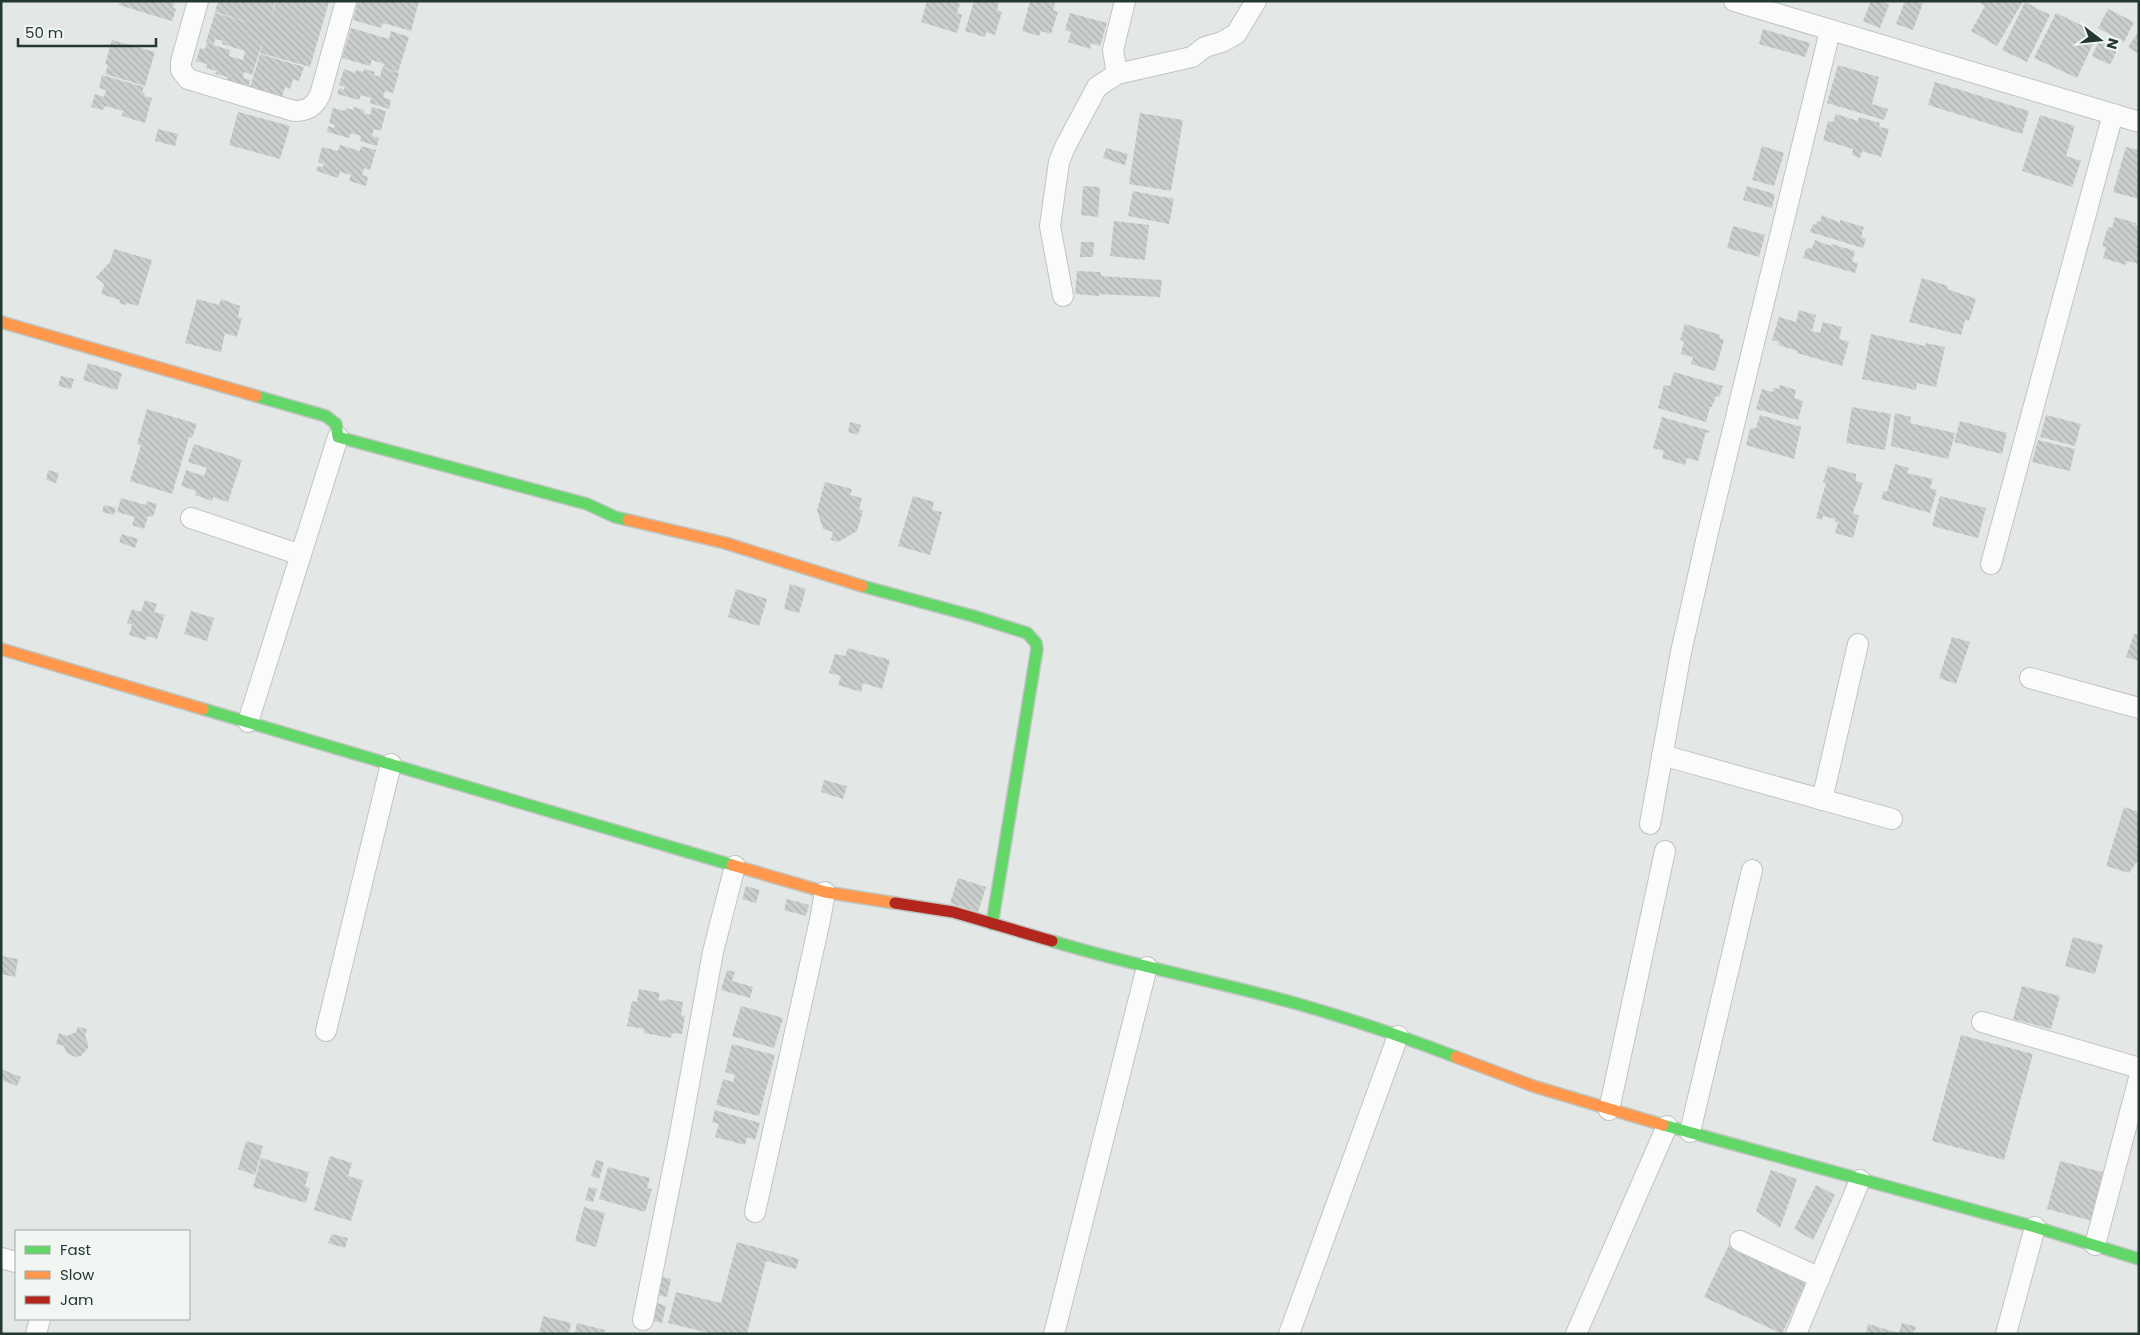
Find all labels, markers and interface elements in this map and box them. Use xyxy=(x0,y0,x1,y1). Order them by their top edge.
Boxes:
scale bar xyxy=(18,15,155,47)
north arrow xyxy=(2075,15,2125,65)
text: 50 m xyxy=(25,22,63,43)
text: N xyxy=(2101,36,2124,51)
legend xyxy=(15,1230,190,1320)
text: Fast xyxy=(60,1239,91,1260)
text: Slow xyxy=(60,1264,95,1285)
text: Jam xyxy=(60,1289,94,1310)

